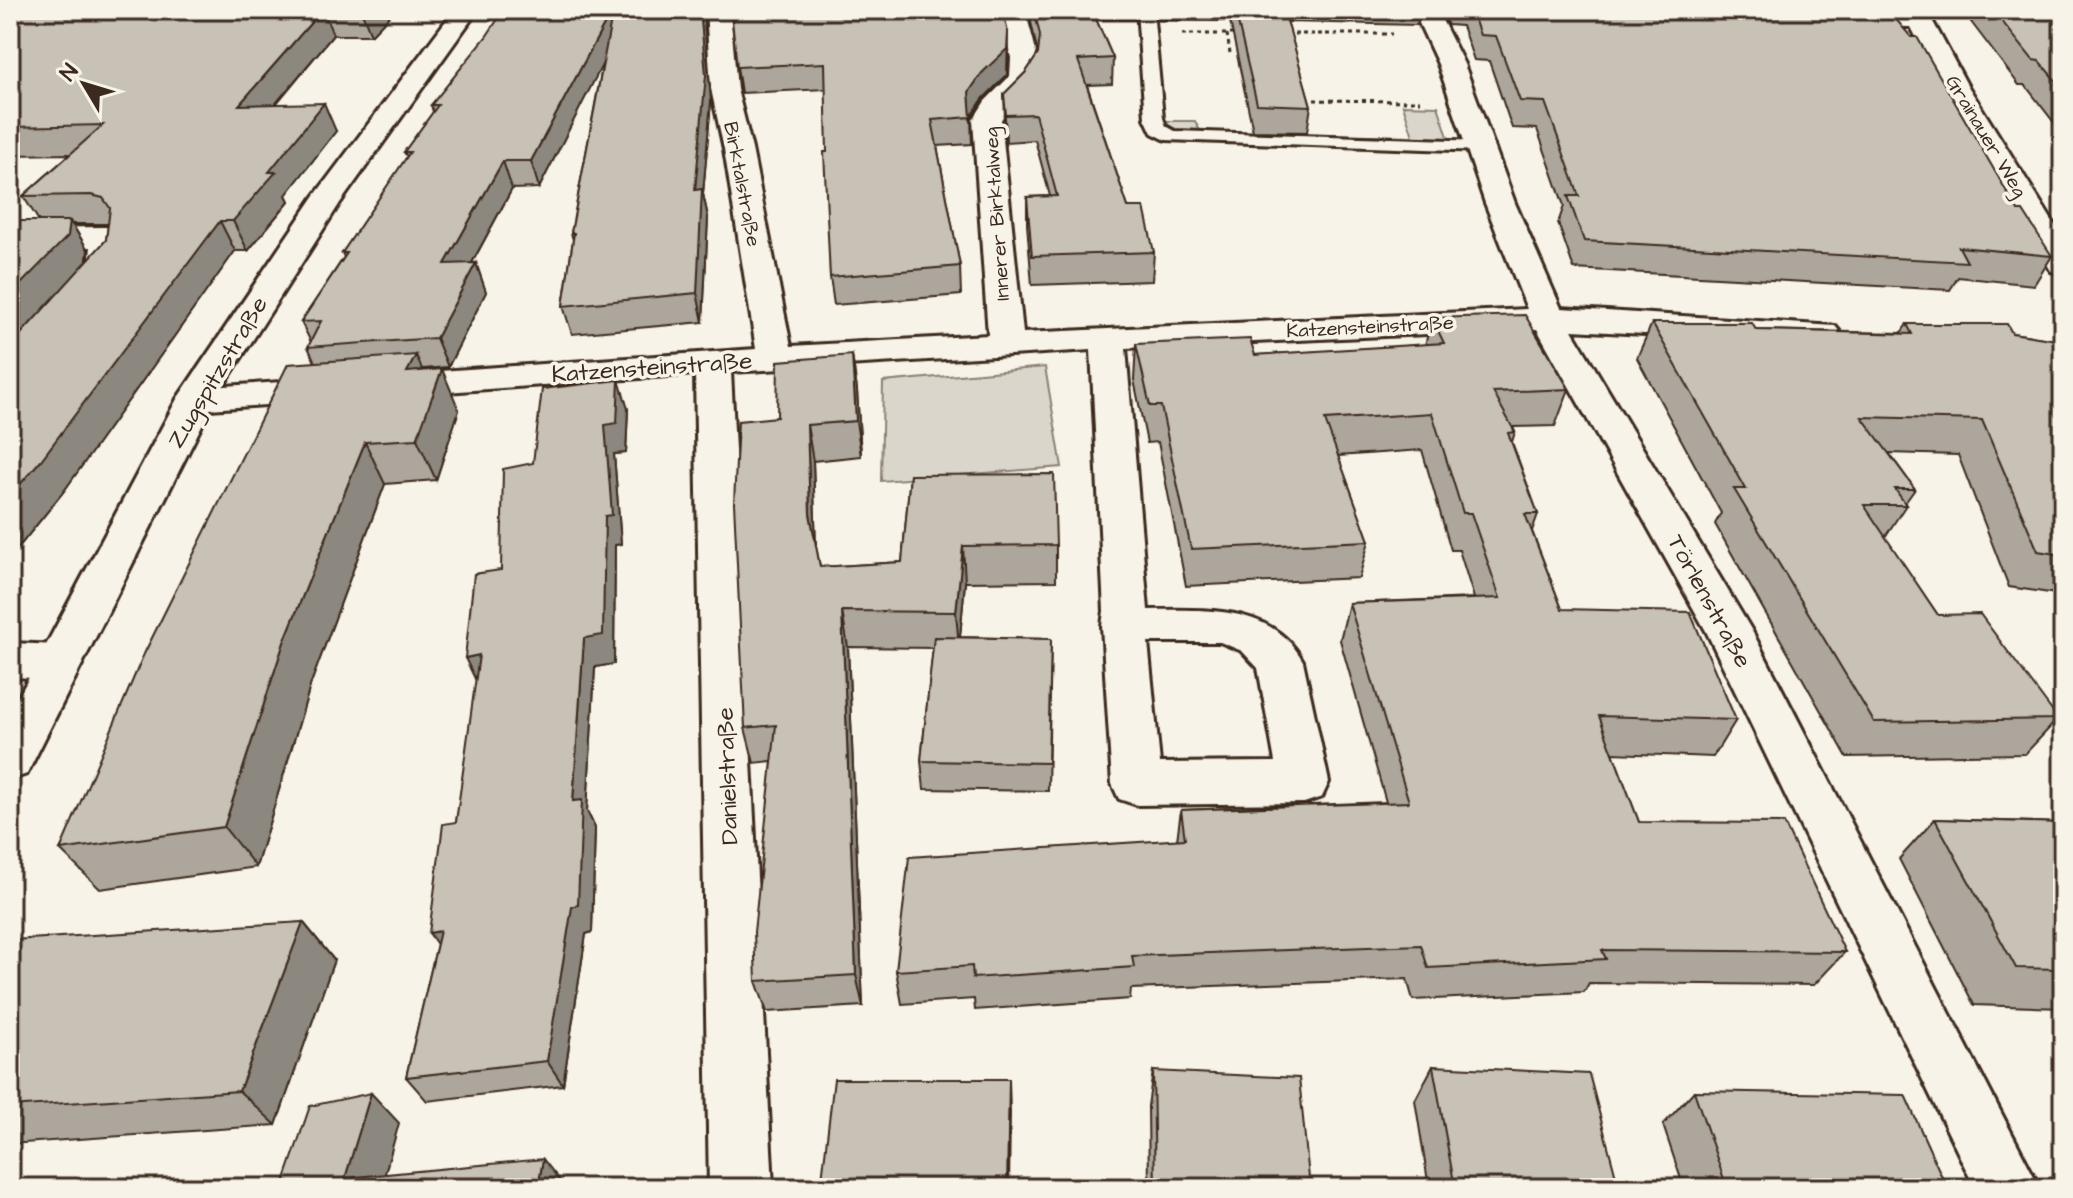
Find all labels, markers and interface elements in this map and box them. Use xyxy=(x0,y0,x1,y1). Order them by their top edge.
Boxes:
north arrow xyxy=(44,44,124,124)
text: N xyxy=(53,57,86,88)
street label: Grainauer Weg xyxy=(1938,70,2034,203)
street label: Birktalstraße xyxy=(716,120,768,249)
street label: Innerer Birktalweg xyxy=(977,126,1018,302)
street label: Zugspitzstraße xyxy=(159,290,277,455)
street label: Katzensteinstraße xyxy=(1286,309,1455,345)
street label: Katzensteinstraße xyxy=(551,344,753,392)
street label: Törlenstraße xyxy=(1658,529,1760,674)
street label: Danielstraße xyxy=(709,707,747,845)

